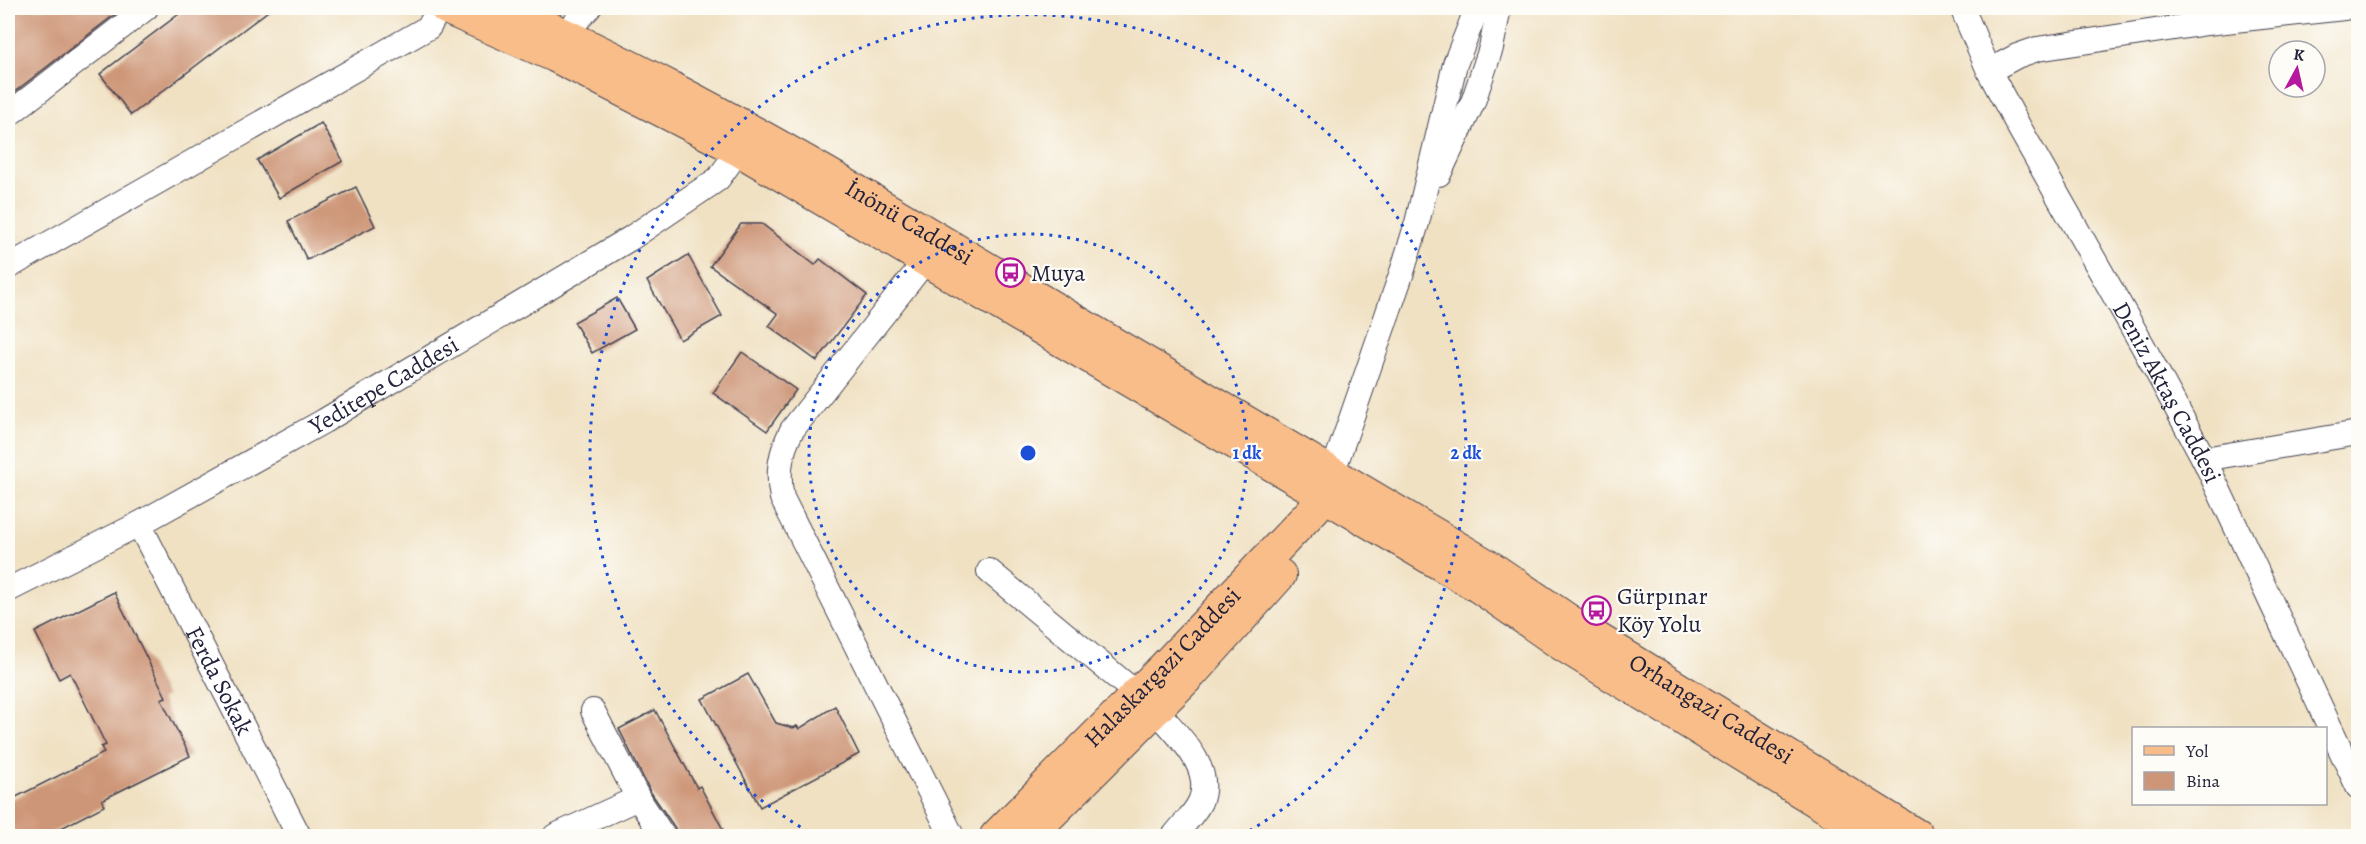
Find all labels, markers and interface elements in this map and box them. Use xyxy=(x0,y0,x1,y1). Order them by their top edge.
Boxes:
north arrow xyxy=(2267,39,2327,99)
text: K xyxy=(2292,44,2306,67)
street label: İnönü Caddesi xyxy=(840,172,979,273)
bus stop icon: Muya xyxy=(994,257,1026,289)
place label: Muya xyxy=(1031,257,1086,289)
street label: Deniz Aktaş Caddesi xyxy=(2105,296,2229,488)
street label: Yeditepe Caddesi xyxy=(303,328,464,443)
text: 1 dk xyxy=(1233,441,1262,465)
text: 2 dk xyxy=(1451,441,1482,465)
centre of rings xyxy=(1018,443,1038,463)
street label: Halaskargazi Caddesi xyxy=(1077,580,1248,754)
place label: Gürpınar Köy Yolu xyxy=(1617,580,1708,640)
bus stop icon: Gürpınar Köy Yolu xyxy=(1580,594,1612,626)
street label: Ferda Sokak xyxy=(178,621,261,741)
street label: Orhangazi Caddesi xyxy=(1623,646,1800,772)
legend xyxy=(2132,727,2327,805)
text: Yol xyxy=(2185,739,2209,763)
text: Bina xyxy=(2186,769,2221,793)

